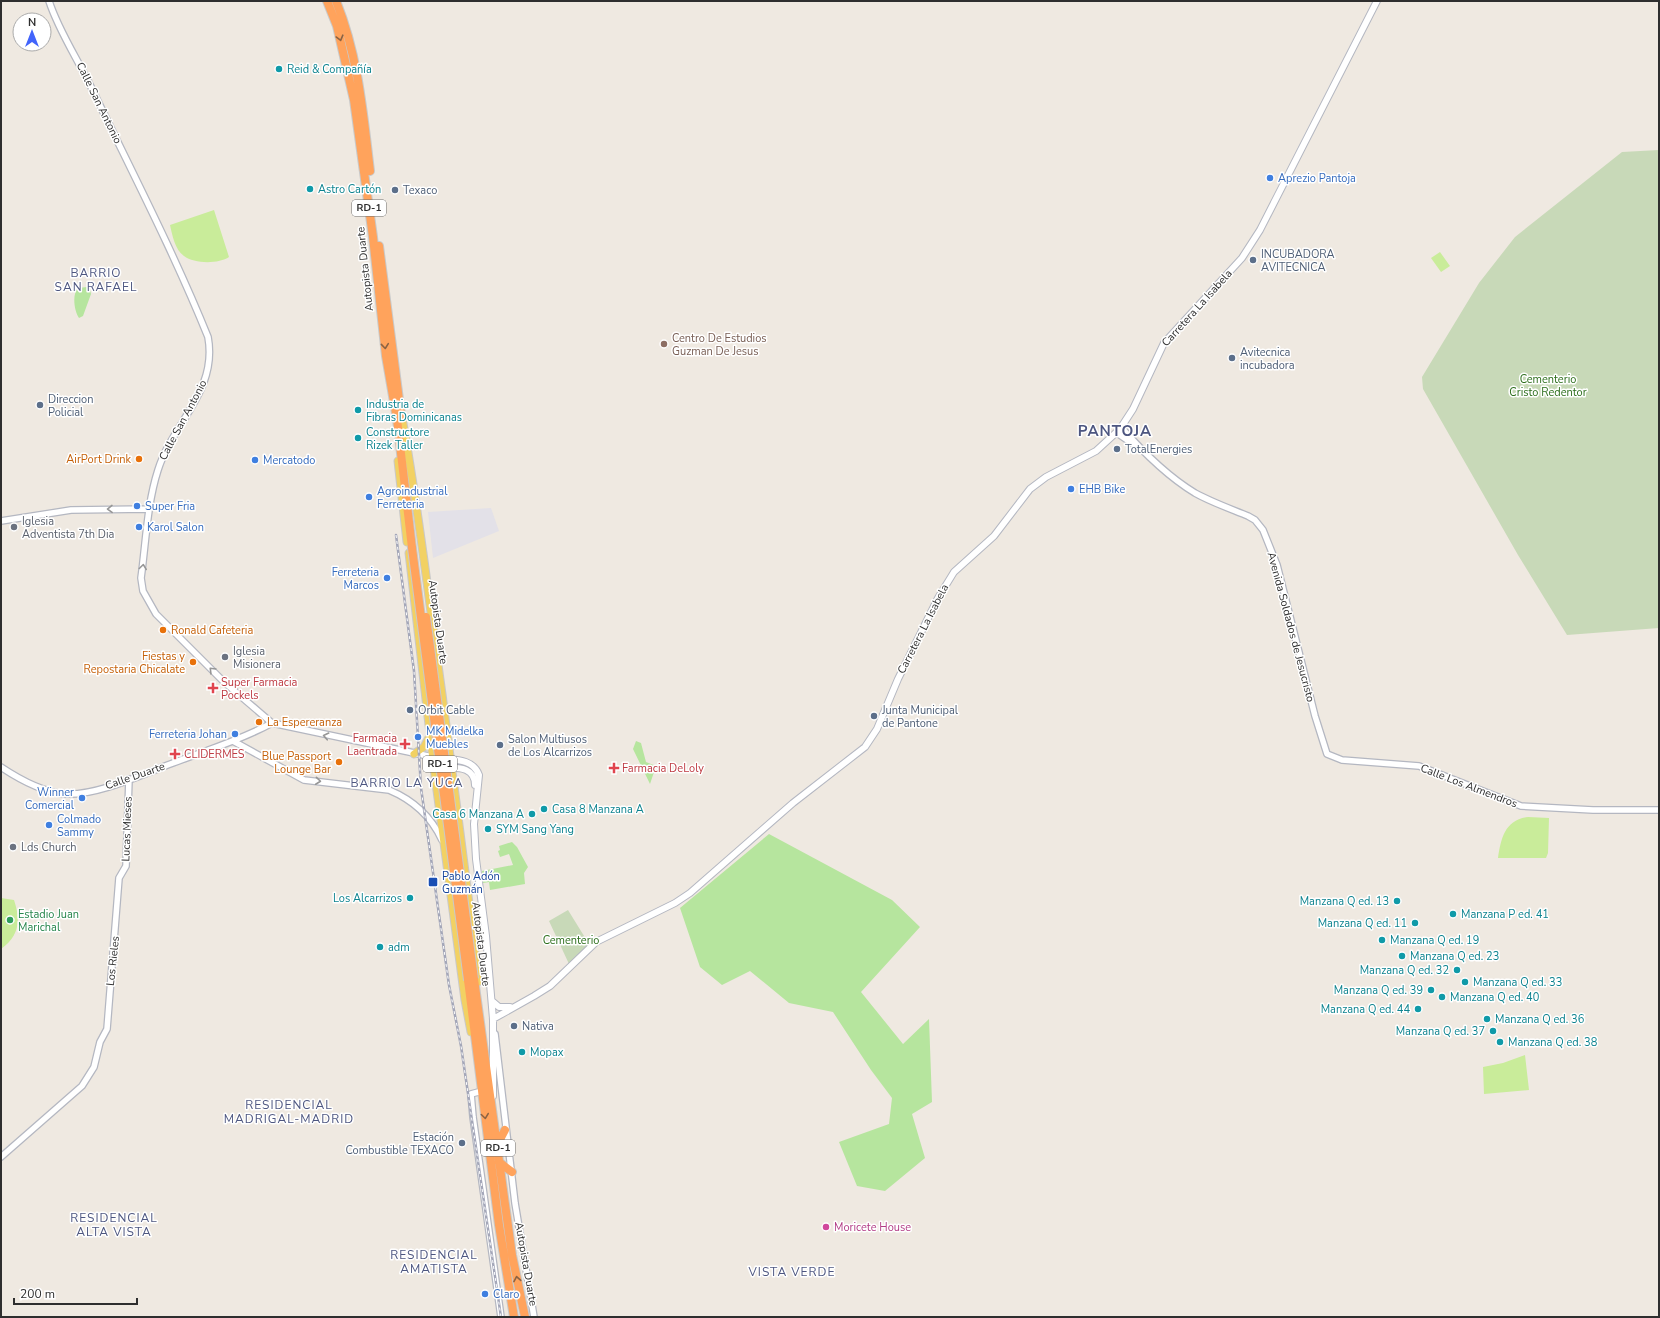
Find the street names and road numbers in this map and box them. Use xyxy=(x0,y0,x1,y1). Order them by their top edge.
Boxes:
street label: Calle San Antonio xyxy=(73,60,125,146)
road number: RD-1 xyxy=(352,200,386,216)
street label: Autopista Duarte xyxy=(353,226,377,312)
street label: Carretera La Isabela xyxy=(1158,266,1236,350)
street label: Calle San Antonio xyxy=(155,377,211,463)
street label: Avenida Soldados de Jesucristo xyxy=(1264,550,1318,704)
street label: Autopista Duarte xyxy=(425,579,451,665)
street label: Carretera La Isabela xyxy=(894,581,952,676)
road number: RD-1 xyxy=(423,756,457,772)
street label: Calle Duarte xyxy=(103,759,167,793)
street label: Calle Los Almendros xyxy=(1418,761,1520,811)
street label: Lucas Mieses xyxy=(118,796,136,862)
street label: Autopista Duarte xyxy=(468,901,494,987)
street label: Los Rieles xyxy=(103,935,123,987)
road number: RD-1 xyxy=(481,1140,515,1156)
street label: Autopista Duarte xyxy=(511,1221,541,1307)

